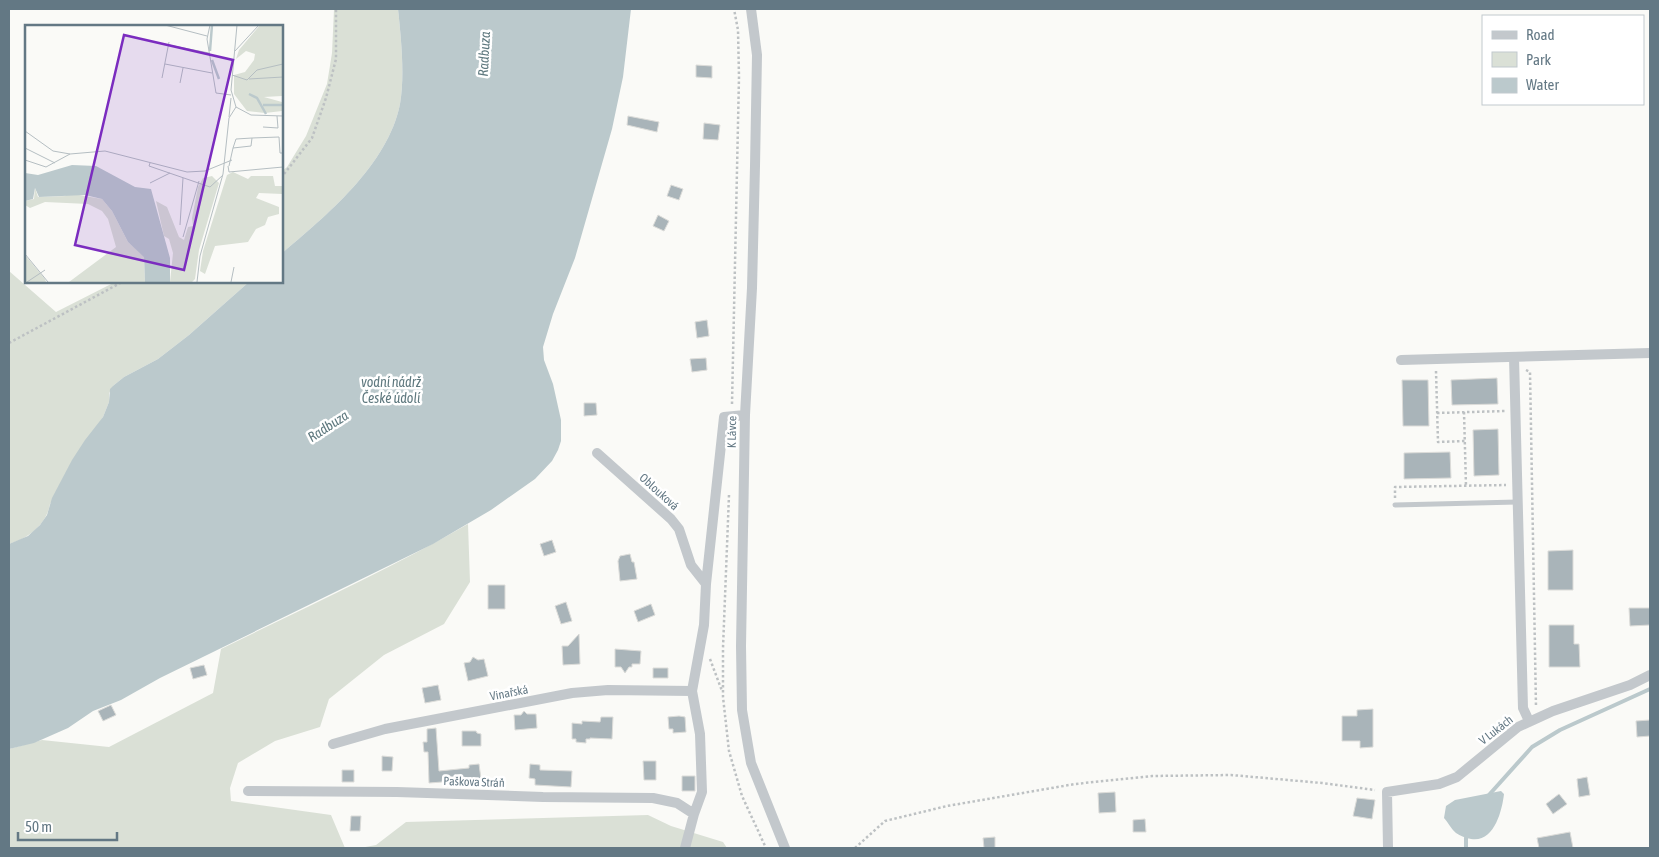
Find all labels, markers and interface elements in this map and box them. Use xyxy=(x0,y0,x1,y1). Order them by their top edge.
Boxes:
legend xyxy=(1482,15,1644,105)
inset map xyxy=(25,25,282,282)
text: Road xyxy=(1526,26,1555,43)
water label: Radbuza xyxy=(475,31,493,77)
text: Park xyxy=(1526,51,1551,68)
text: Water xyxy=(1526,76,1559,93)
water label: vodní nádrž České údolí xyxy=(361,374,422,406)
water label: Radbuza xyxy=(305,407,352,445)
street label: K Lávce xyxy=(725,416,739,448)
street label: Oblouková xyxy=(636,471,682,513)
street label: Vinařská xyxy=(489,682,529,704)
street label: V Lukách xyxy=(1476,712,1516,748)
street label: Paškova Stráň xyxy=(443,774,505,790)
scale bar xyxy=(18,810,116,842)
text: 50 m xyxy=(25,818,52,835)

